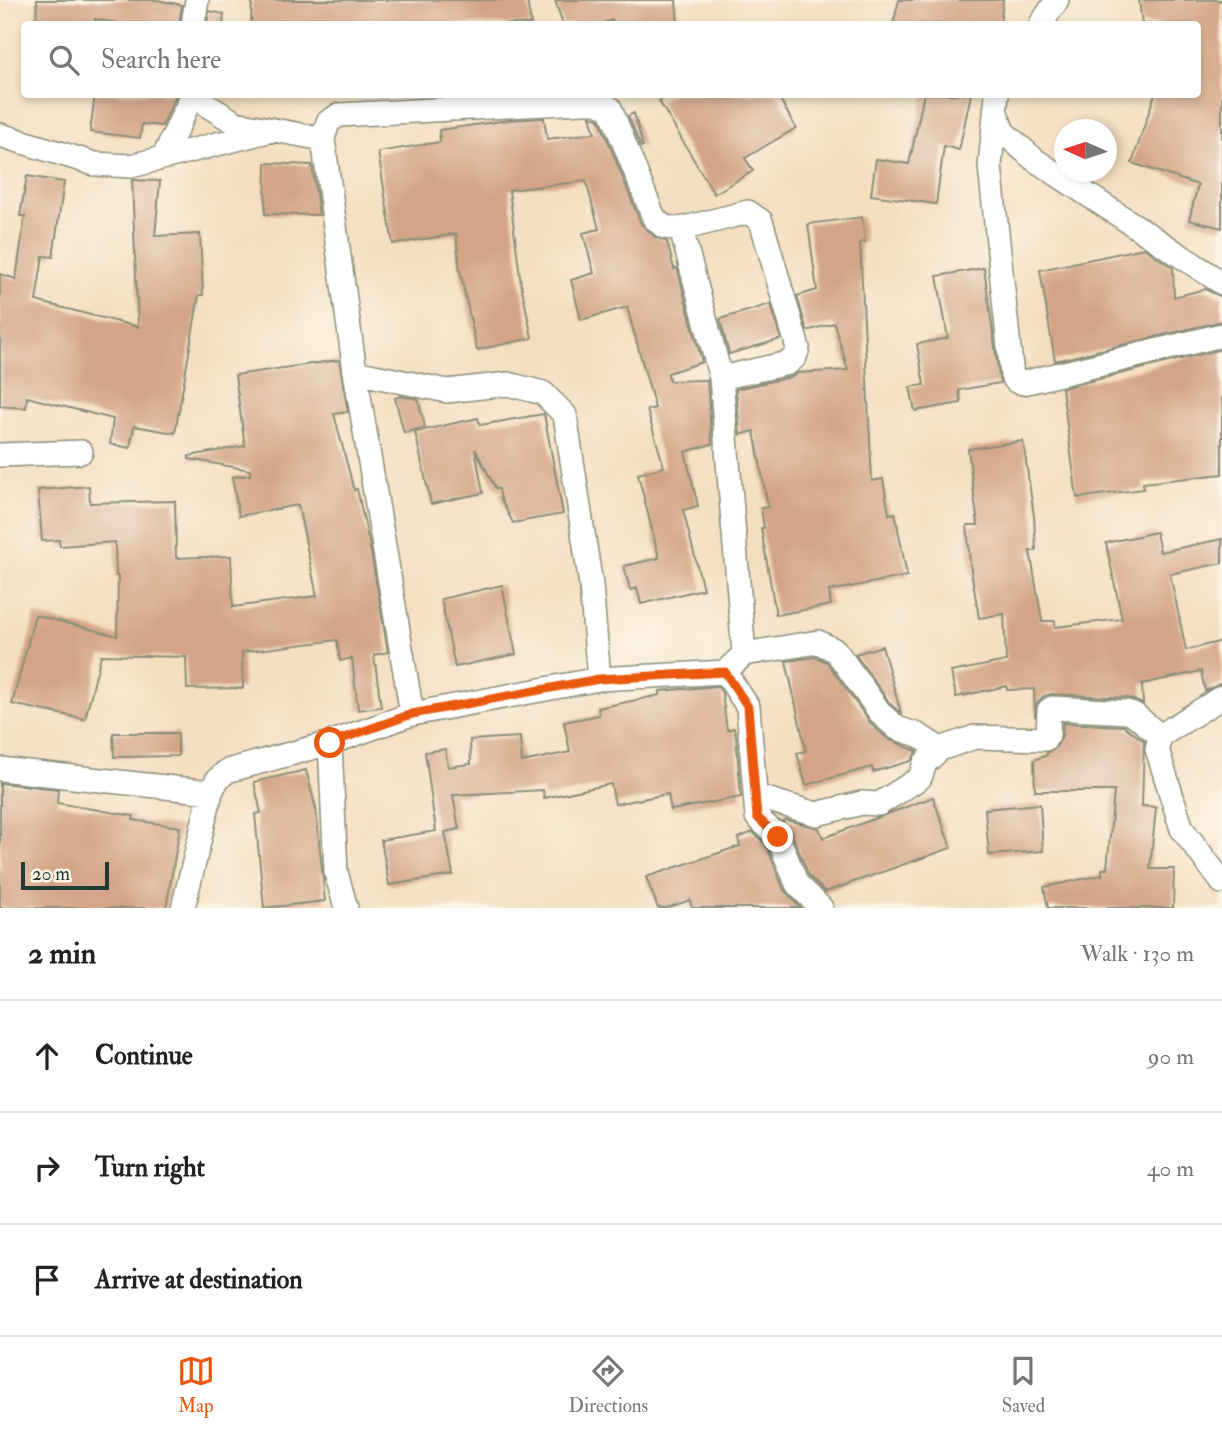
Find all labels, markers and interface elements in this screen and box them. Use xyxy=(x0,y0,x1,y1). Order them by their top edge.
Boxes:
search box xyxy=(21,21,1201,98)
icon: search xyxy=(45,41,83,79)
text: Search here xyxy=(101,44,221,76)
north arrow xyxy=(1054,119,1117,182)
route start xyxy=(314,727,345,758)
route end xyxy=(762,821,793,852)
scale bar xyxy=(21,859,108,891)
text: 20 m xyxy=(32,862,70,886)
text: 2 min xyxy=(28,935,96,972)
text: Walk · 130 m xyxy=(1081,939,1194,968)
icon: ahead xyxy=(28,1037,66,1075)
text: Continue xyxy=(95,1040,193,1072)
text: 90 m xyxy=(1148,1042,1194,1071)
icon: right xyxy=(28,1149,66,1187)
text: Turn right xyxy=(95,1152,205,1184)
text: 40 m xyxy=(1147,1154,1194,1183)
icon: arrive xyxy=(28,1261,66,1299)
text: Arrive at destination xyxy=(95,1264,303,1296)
tab: Map xyxy=(177,1352,215,1418)
tab: Directions xyxy=(568,1352,648,1418)
tab: Saved xyxy=(1002,1352,1045,1418)

